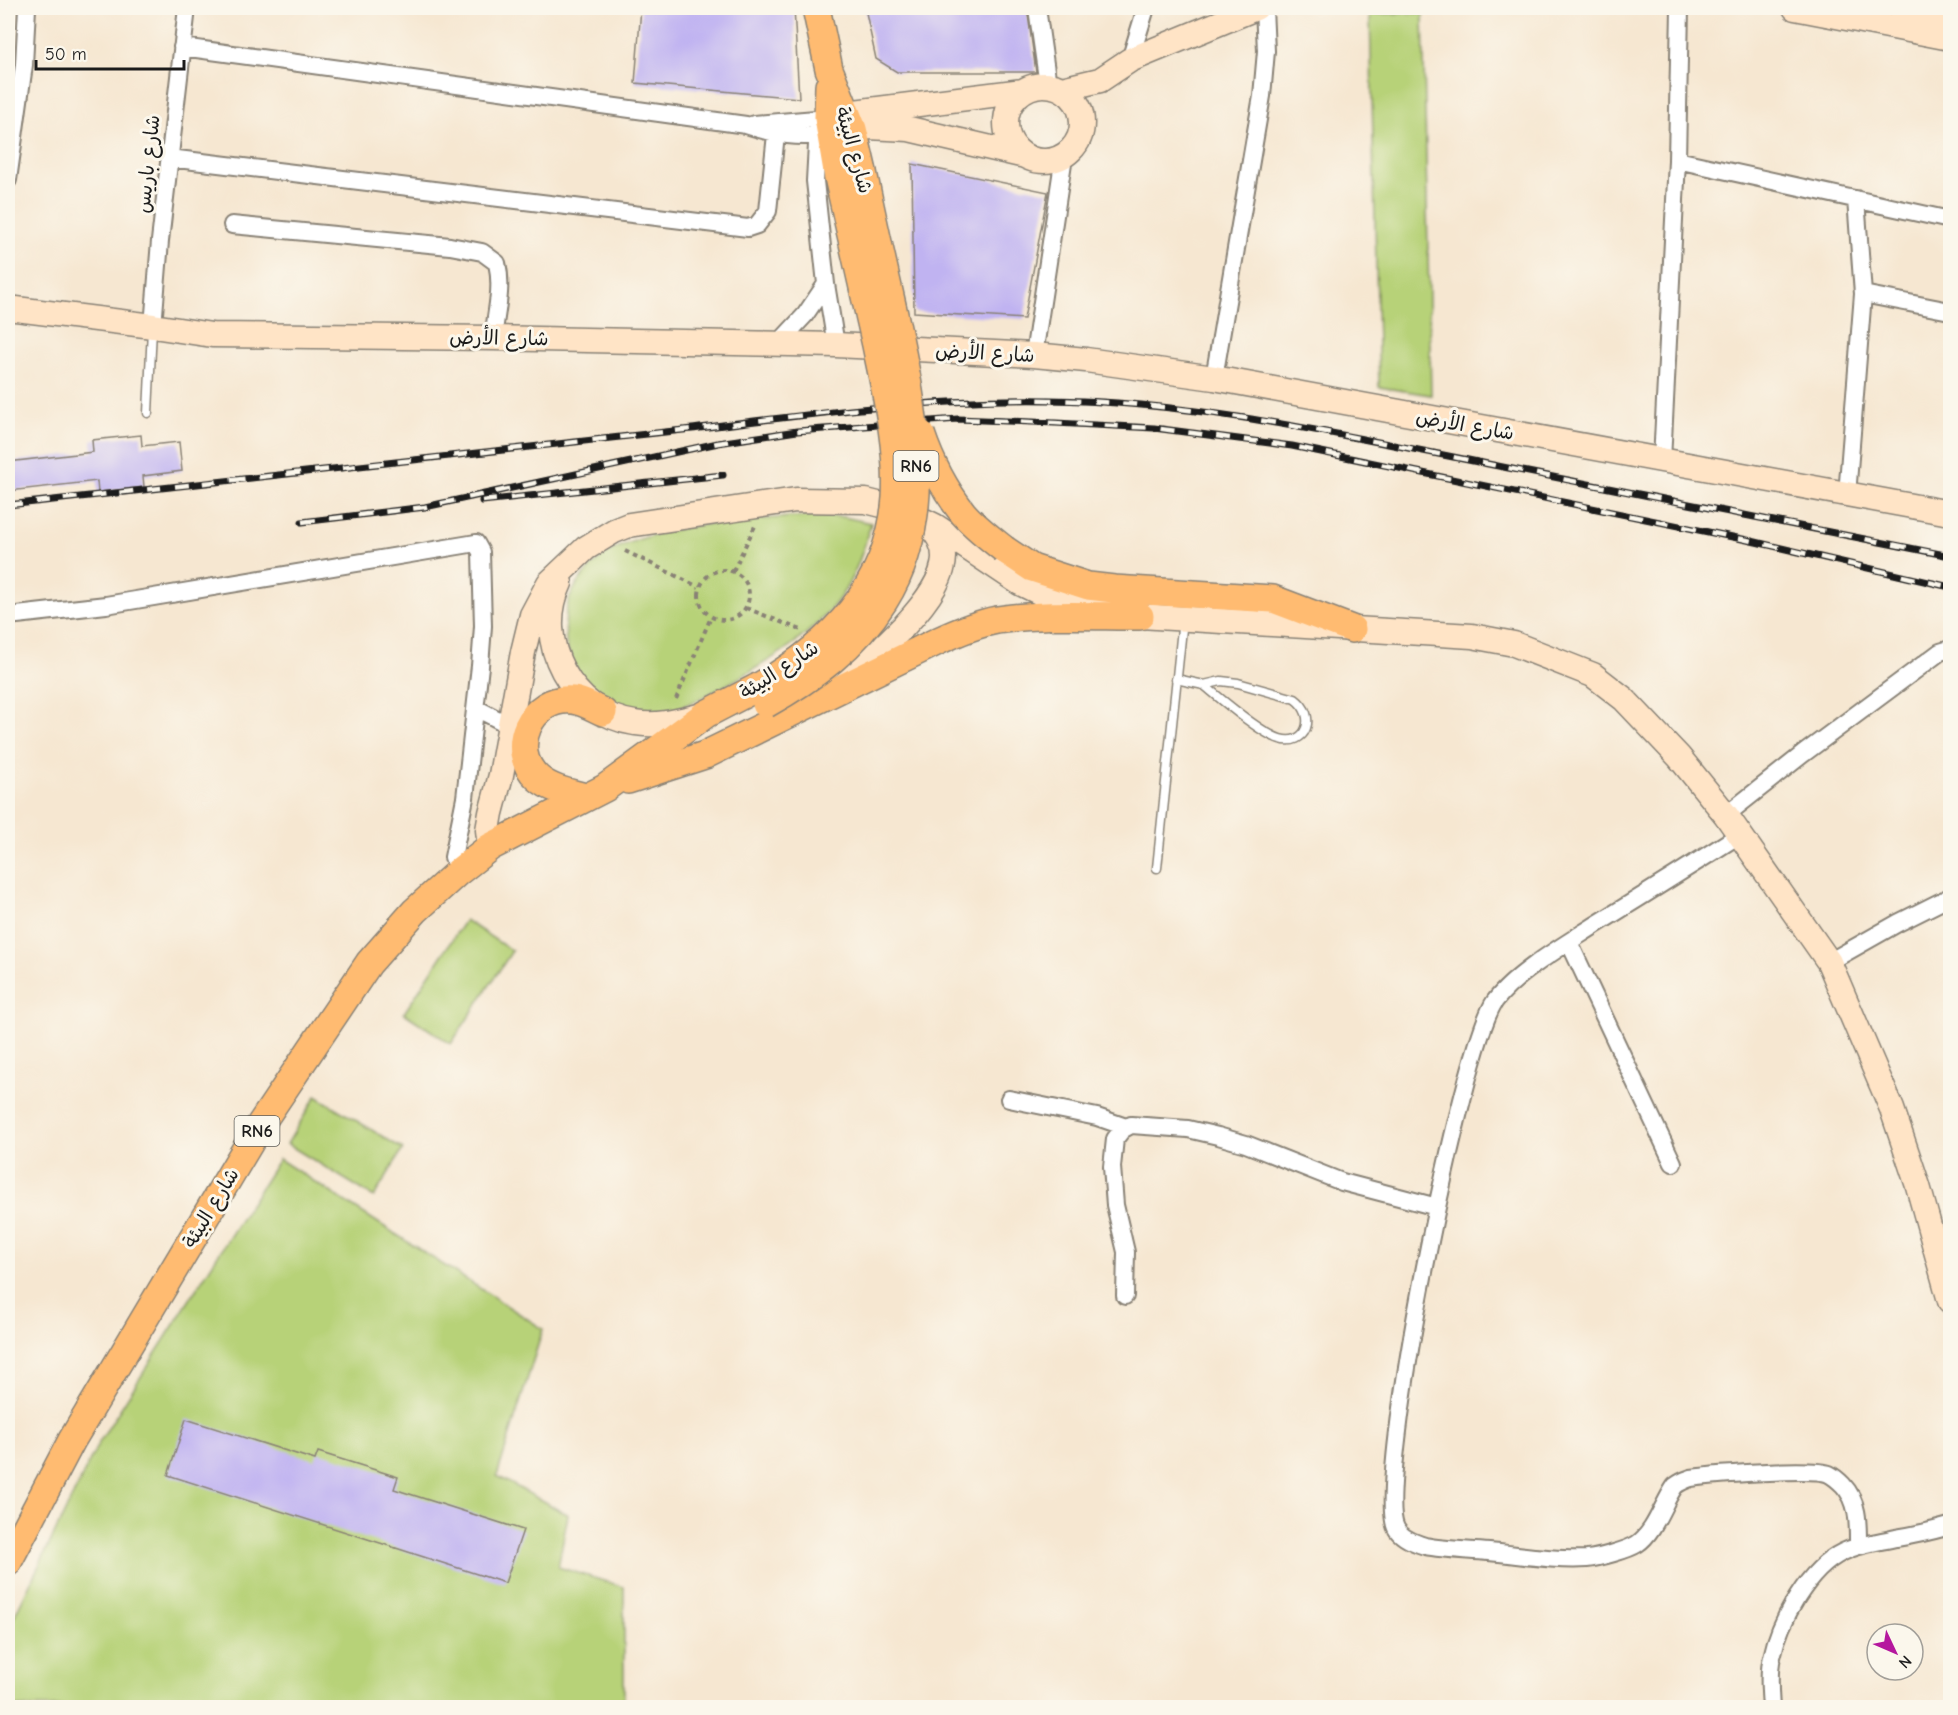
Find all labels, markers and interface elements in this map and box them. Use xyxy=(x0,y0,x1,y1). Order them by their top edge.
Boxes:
scale bar xyxy=(36,33,184,71)
text: 50 m xyxy=(45,44,87,65)
street label: شارع البيئة xyxy=(829,104,877,197)
street label: شارع باريس xyxy=(131,114,167,215)
street label: شارع الأرض xyxy=(449,324,549,352)
street label: شارع الأرض xyxy=(935,337,1035,369)
street label: شارع الأرض xyxy=(1414,403,1516,447)
road number: RN6 xyxy=(894,451,938,481)
street label: شارع البيئة xyxy=(735,636,824,706)
road number: RN6 xyxy=(234,1116,280,1146)
street label: شارع البيئة xyxy=(178,1164,246,1253)
north arrow xyxy=(1865,1622,1925,1682)
text: N xyxy=(1895,1652,1915,1672)

